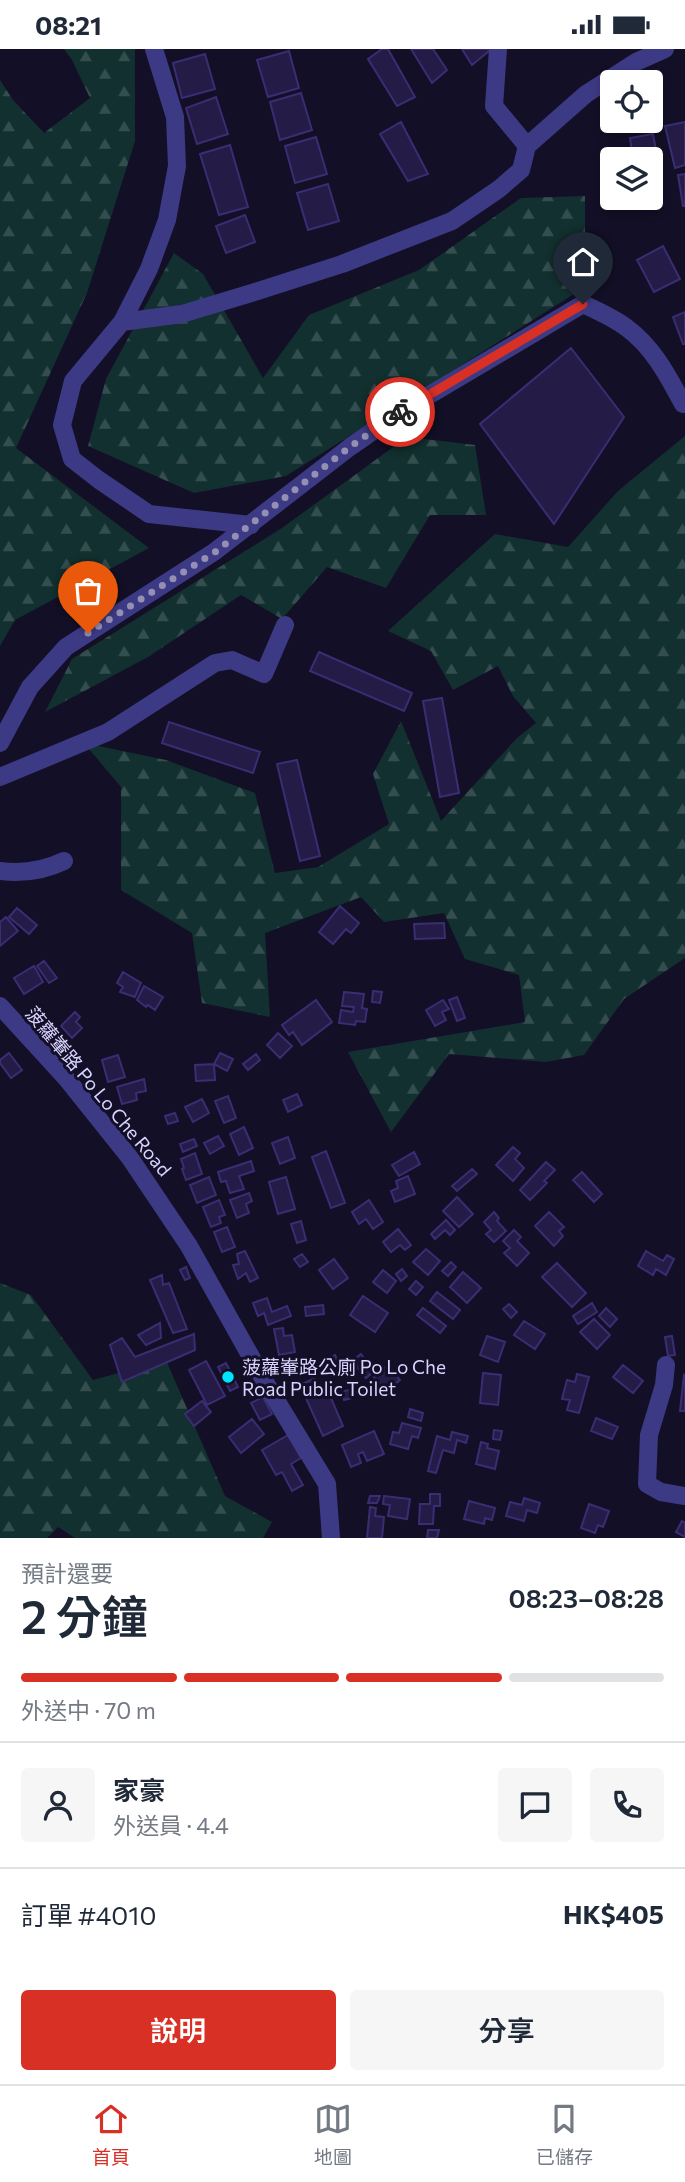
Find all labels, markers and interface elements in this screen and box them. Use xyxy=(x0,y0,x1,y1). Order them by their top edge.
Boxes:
text: 08:21 xyxy=(35,9,102,40)
map controls xyxy=(600,70,663,210)
button: locate xyxy=(600,70,663,133)
button: layers xyxy=(600,147,663,210)
pin xyxy=(553,232,613,304)
icon: home xyxy=(564,243,602,281)
courier xyxy=(365,377,435,447)
icon: bike xyxy=(381,393,419,431)
pin xyxy=(58,561,118,633)
icon: bag xyxy=(69,572,107,610)
street label: 菠蘿輋路 Po Lo Che Road xyxy=(21,1002,177,1180)
place label: 菠蘿輋路公廁 Po Lo Che Road Public Toilet xyxy=(242,1355,446,1400)
marker: 菠蘿輋路公廁 Po Lo Che Road Public Toilet xyxy=(220,1369,236,1385)
text: 預計還要 xyxy=(21,1559,113,1587)
text: 08:23–08:28 xyxy=(508,1582,664,1613)
text: 2 分鐘 xyxy=(21,1587,148,1643)
text: 外送中 · 70 m xyxy=(21,1696,156,1724)
button: person xyxy=(21,1768,95,1842)
button: chat xyxy=(498,1768,572,1842)
button: phone xyxy=(590,1768,664,1842)
text: 家豪 xyxy=(113,1774,165,1805)
text: 外送員 · 4.4 xyxy=(113,1811,229,1839)
text: HK$405 xyxy=(563,1898,664,1929)
text: 訂單 #4010 xyxy=(21,1899,156,1930)
button: 說明 xyxy=(21,1990,336,2070)
button: 分享 xyxy=(350,1990,664,2070)
tab: 首頁 xyxy=(92,2100,130,2169)
tab: 地圖 xyxy=(314,2100,352,2169)
tab: 已儲存 xyxy=(536,2100,593,2169)

